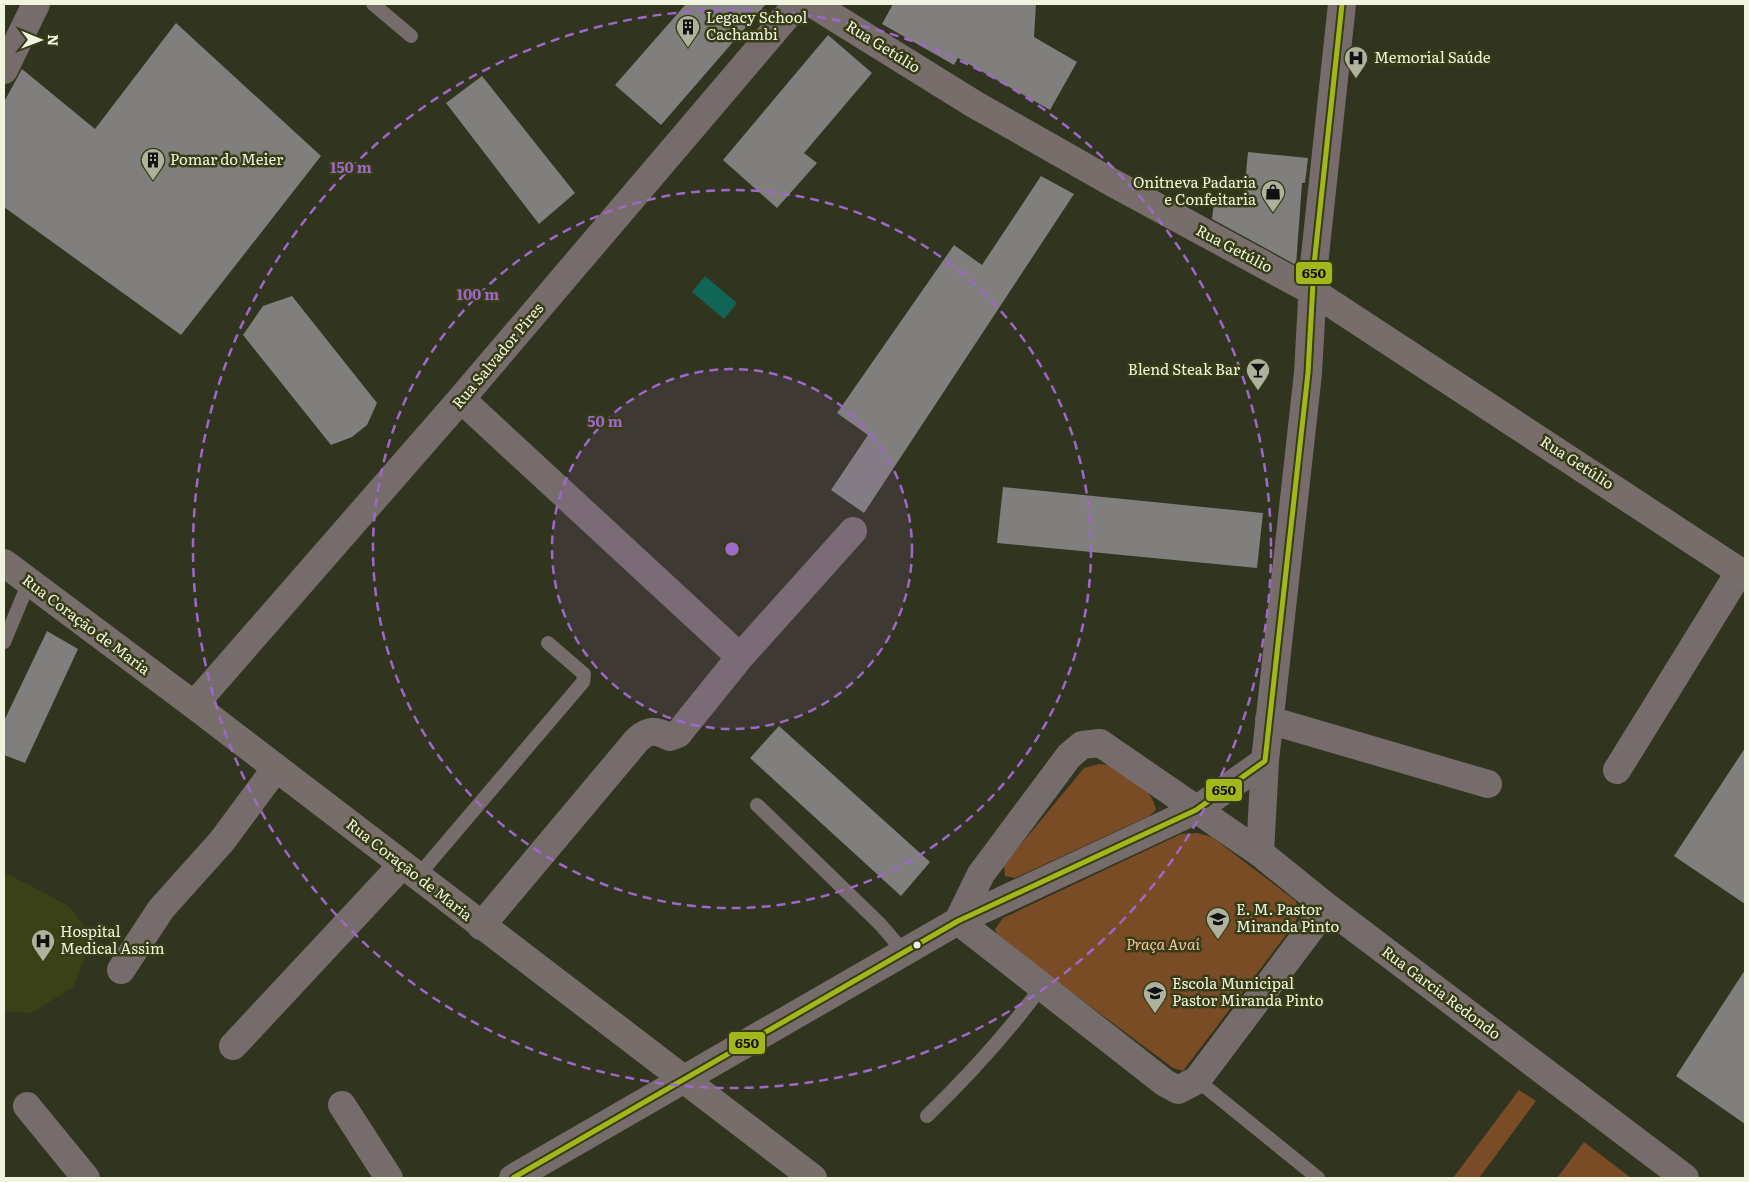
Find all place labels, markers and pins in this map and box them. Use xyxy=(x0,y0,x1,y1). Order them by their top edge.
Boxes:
place label: Legacy School Cachambi xyxy=(706,5,807,45)
building icon: Legacy School Cachambi xyxy=(675,14,701,48)
hospital icon: Memorial Saúde xyxy=(1343,45,1369,79)
place label: Memorial Saúde xyxy=(1374,45,1491,68)
building icon: Pomar do Meier xyxy=(140,147,166,181)
place label: Pomar do Meier xyxy=(170,147,283,170)
place label: Onitneva Padaria e Confeitaria xyxy=(1133,170,1257,210)
shop icon: Onitneva Padaria e Confeitaria xyxy=(1260,179,1286,213)
place label: Blend Steak Bar xyxy=(1128,357,1240,380)
bar icon: Blend Steak Bar xyxy=(1245,357,1271,391)
centre of rings xyxy=(723,540,741,558)
place label: E. M. Pastor Miranda Pinto xyxy=(1236,897,1340,937)
school or university icon: E. M. Pastor Miranda Pinto xyxy=(1205,906,1231,940)
place label: Hospital Medical Assim xyxy=(60,919,165,959)
hospital icon: Hospital Medical Assim xyxy=(30,928,56,962)
unlabelled marker xyxy=(912,940,922,950)
place label: Escola Municipal Pastor Miranda Pinto xyxy=(1172,971,1324,1011)
school or university icon: Escola Municipal Pastor Miranda Pinto xyxy=(1142,980,1168,1014)

